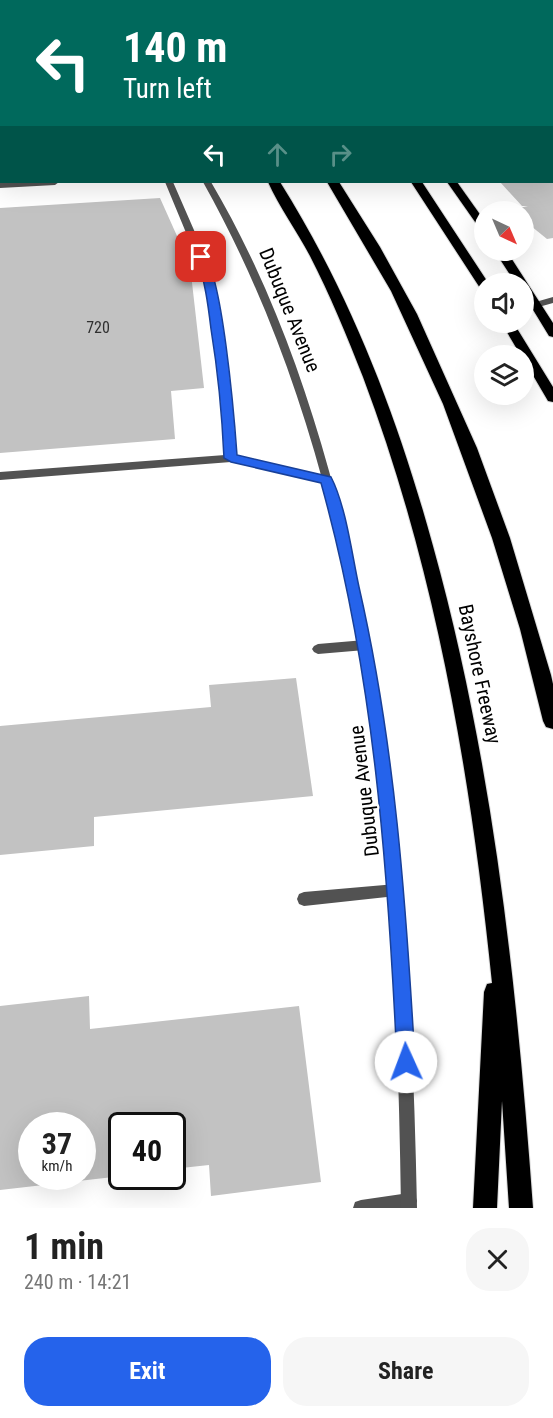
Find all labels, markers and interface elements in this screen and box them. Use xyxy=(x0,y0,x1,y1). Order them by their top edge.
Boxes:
text: 140 m xyxy=(123,23,228,72)
icon: left xyxy=(24,24,102,102)
text: Turn left xyxy=(123,73,212,105)
icon: left xyxy=(198,138,231,171)
icon: ahead xyxy=(261,138,294,171)
icon: right xyxy=(324,138,357,171)
north arrow xyxy=(474,201,534,261)
map controls xyxy=(474,201,534,405)
pin xyxy=(175,231,226,282)
icon: arrive xyxy=(184,240,217,273)
street label: Dubuque Avenue xyxy=(254,244,326,376)
button: sound xyxy=(474,273,534,333)
house number: 720 xyxy=(86,318,110,337)
button: layers xyxy=(474,345,534,405)
street label: Bayshore Freeway xyxy=(453,602,507,746)
street label: Dubuque Avenue xyxy=(344,724,384,858)
position arrow xyxy=(374,1030,438,1094)
speed limit sign: 40 xyxy=(108,1112,186,1190)
text: 37 xyxy=(42,1126,72,1161)
text: km/h xyxy=(42,1157,72,1175)
text: 1 min xyxy=(24,1226,104,1268)
button: close xyxy=(466,1228,529,1291)
text: 240 m · 14:21 xyxy=(24,1270,131,1294)
button: Exit xyxy=(24,1337,271,1406)
button: Share xyxy=(283,1337,529,1406)

